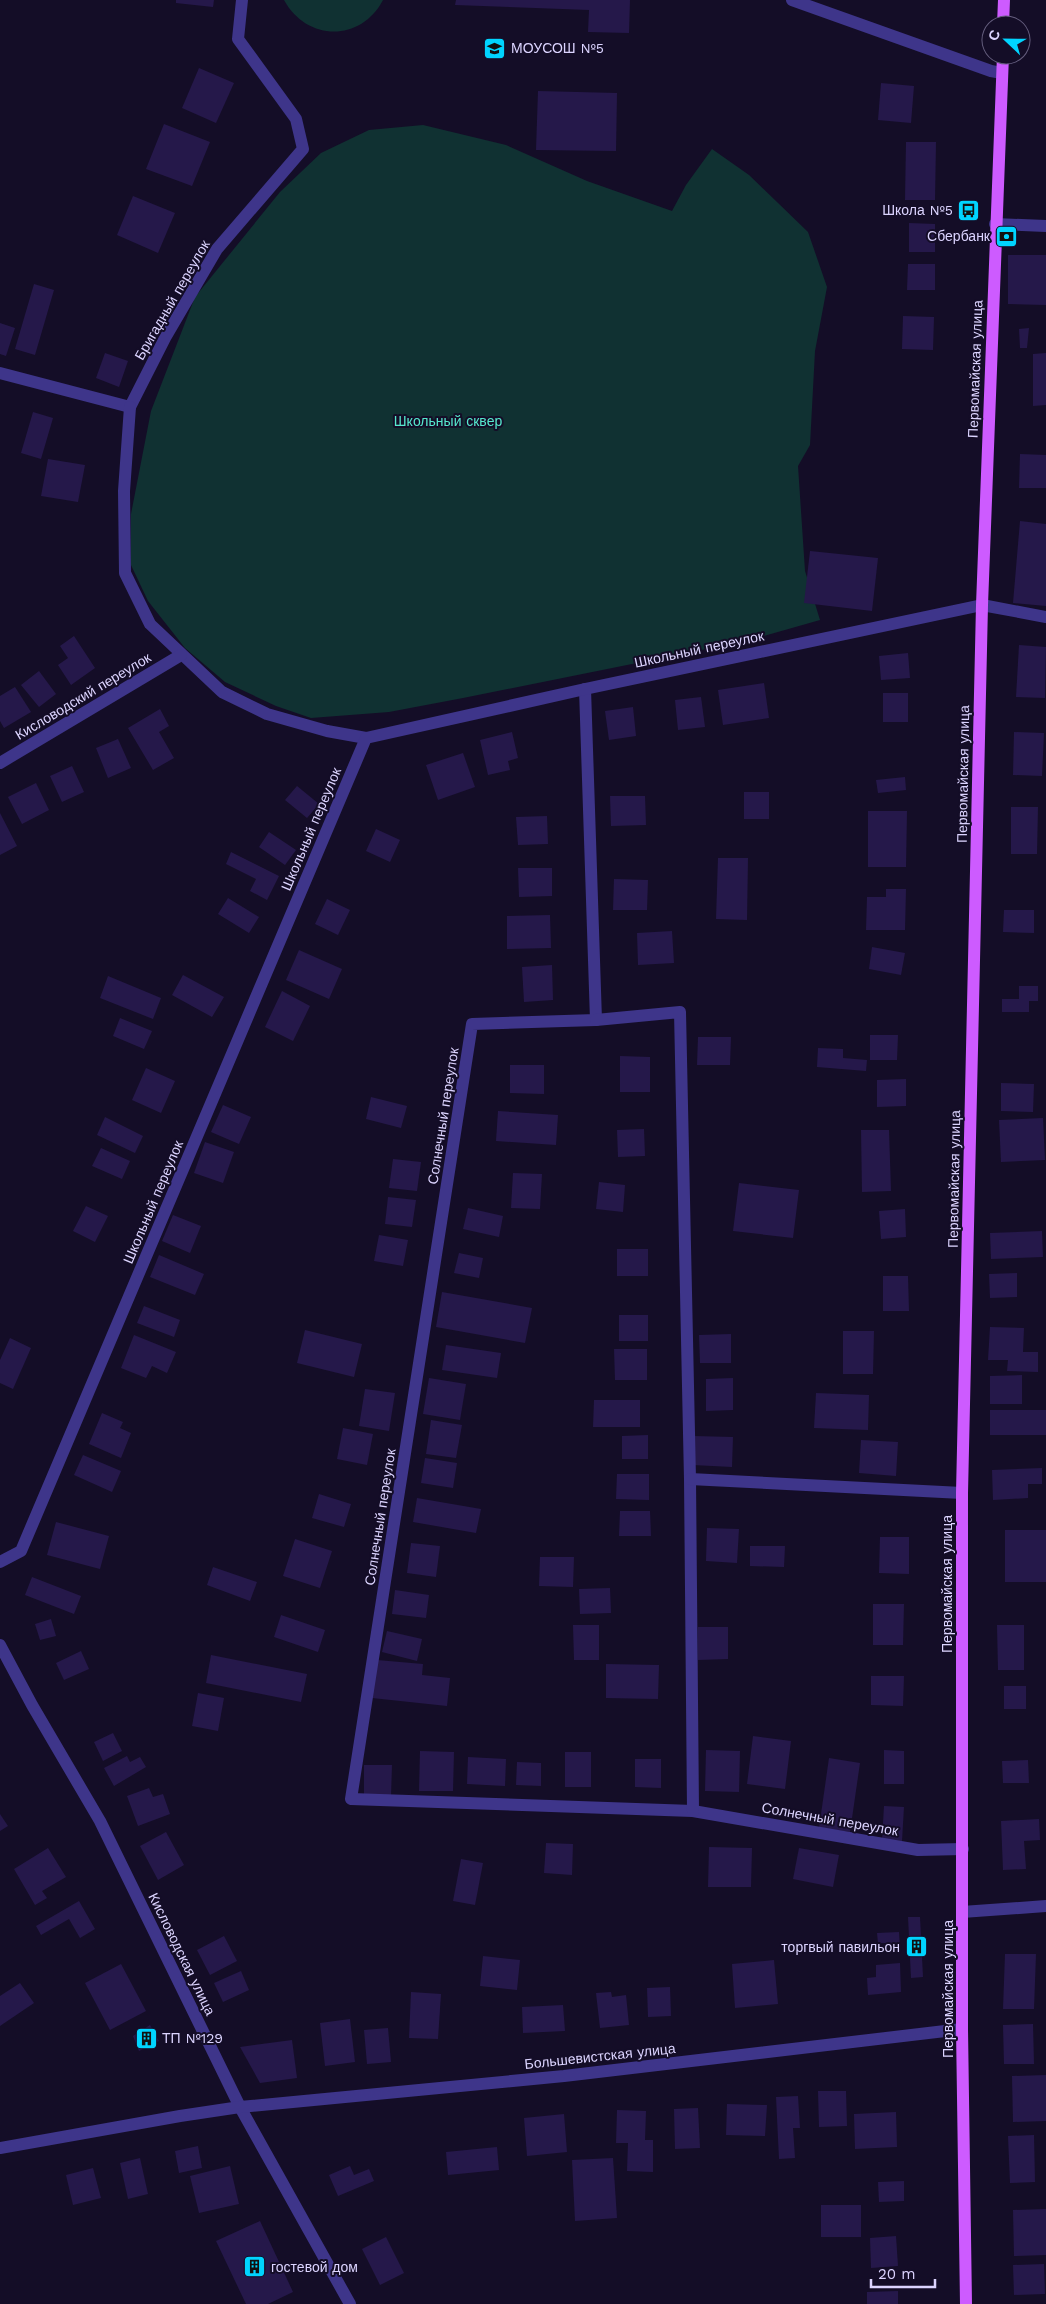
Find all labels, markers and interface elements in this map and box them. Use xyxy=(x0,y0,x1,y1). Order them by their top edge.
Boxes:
north arrow xyxy=(981,15,1031,65)
text: С xyxy=(985,27,1003,43)
school or university icon: МОУСОШ №5 xyxy=(483,36,507,60)
place label: МОУСОШ №5 xyxy=(511,40,604,56)
bus stop icon: Школа №5 xyxy=(957,198,981,222)
place label: Школа №5 xyxy=(882,202,953,218)
bank icon: Сбербанк xyxy=(994,224,1018,248)
place label: Сбербанк xyxy=(927,228,991,244)
street label: Бригадный переулок xyxy=(131,237,213,363)
street label: Первомайская улица xyxy=(965,300,985,438)
park label: Школьный сквер xyxy=(394,413,502,429)
street label: Школьный переулок xyxy=(633,627,766,671)
street label: Кисловодский переулок xyxy=(12,649,154,743)
street label: Первомайская улица xyxy=(954,705,972,843)
street label: Школьный переулок xyxy=(278,764,345,893)
street label: Солнечный переулок xyxy=(424,1046,462,1186)
street label: Первомайская улица xyxy=(945,1110,963,1248)
street label: Школьный переулок xyxy=(120,1137,187,1266)
street label: Солнечный переулок xyxy=(361,1447,399,1587)
street label: Первомайская улица xyxy=(939,1515,955,1653)
street label: Солнечный переулок xyxy=(761,1799,900,1839)
street label: Кисловодская улица xyxy=(145,1890,219,2018)
street label: Первомайская улица xyxy=(940,1920,956,2058)
building icon: торгвый павильон xyxy=(904,1935,928,1959)
place label: торгвый павильон xyxy=(781,1939,900,1955)
building icon: ТП №129 xyxy=(134,2026,158,2050)
place label: ТП №129 xyxy=(162,2030,223,2046)
street label: Большевистская улица xyxy=(524,2040,676,2072)
building icon: гостевой дом xyxy=(243,2255,267,2279)
scale bar xyxy=(871,2256,935,2288)
place label: гостевой дом xyxy=(271,2259,358,2275)
text: 20 m xyxy=(878,2265,916,2283)

